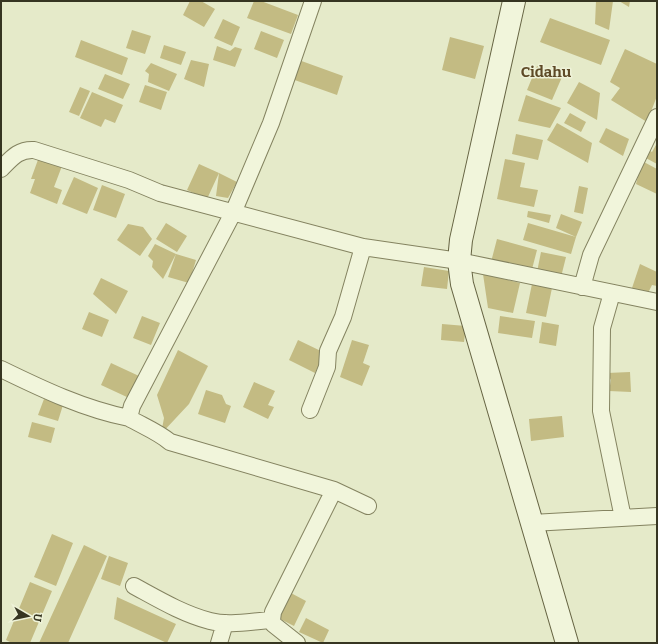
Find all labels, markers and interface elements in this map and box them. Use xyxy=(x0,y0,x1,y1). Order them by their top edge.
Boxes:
district label: Cidahu xyxy=(521,63,572,81)
north arrow xyxy=(8,596,48,636)
text: U xyxy=(30,612,44,623)

